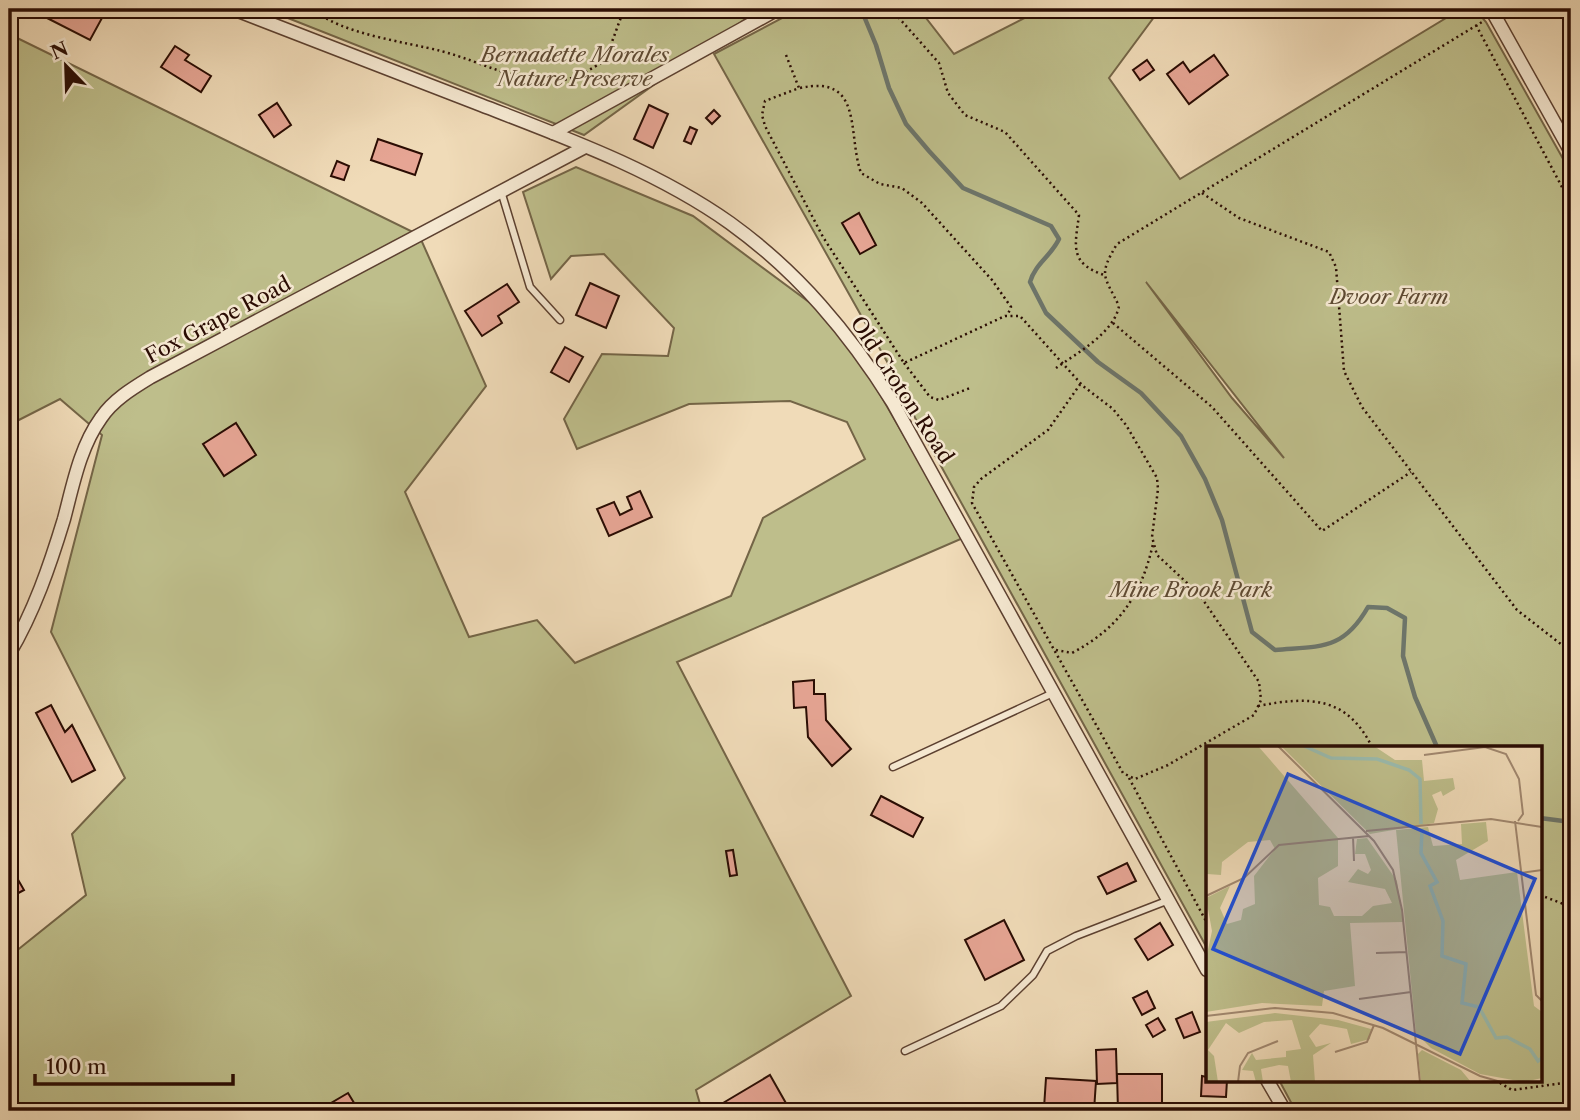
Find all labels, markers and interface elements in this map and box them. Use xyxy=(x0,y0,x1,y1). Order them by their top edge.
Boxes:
north arrow xyxy=(32,32,102,102)
text: N xyxy=(47,37,72,65)
park label: Bernadette Morales Nature Preserve xyxy=(479,42,670,91)
street label: Fox Grape Road xyxy=(141,270,295,369)
park label: Dvoor Farm xyxy=(1327,284,1449,309)
street label: Old Croton Road xyxy=(845,311,959,468)
park label: Mine Brook Park xyxy=(1107,577,1272,602)
inset map xyxy=(1206,746,1542,1082)
scale bar xyxy=(35,1043,233,1087)
text: 100 m xyxy=(46,1054,107,1079)

